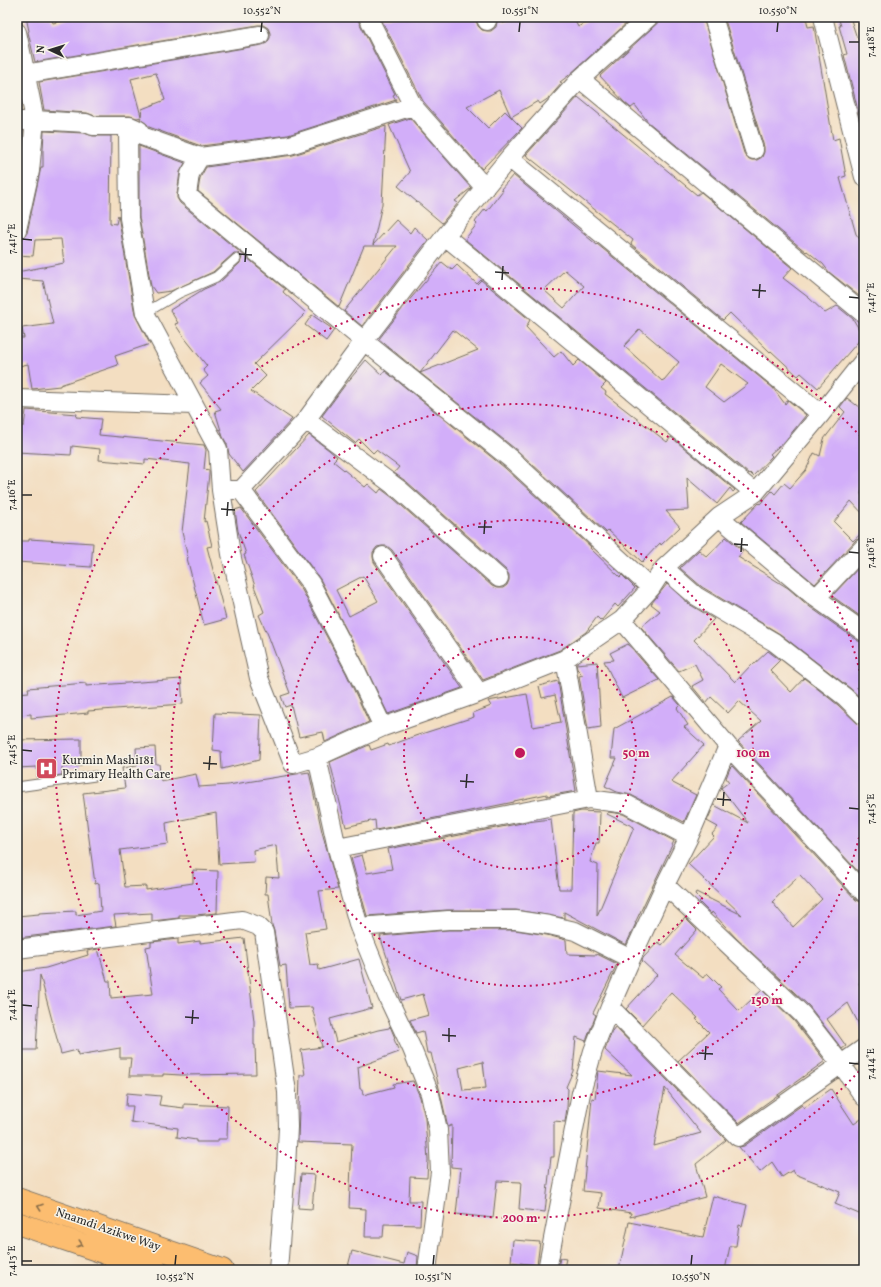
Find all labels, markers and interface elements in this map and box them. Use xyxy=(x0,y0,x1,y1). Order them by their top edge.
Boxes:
text: 10.552°N xyxy=(243,4,282,18)
text: 10.551°N xyxy=(502,4,539,18)
text: 10.550°N xyxy=(759,4,798,18)
text: 7.418°E xyxy=(864,27,878,57)
north arrow xyxy=(30,30,70,70)
text: N xyxy=(34,45,49,54)
text: 7.417°E xyxy=(5,224,19,254)
text: 7.417°E xyxy=(864,283,878,313)
text: 7.416°E xyxy=(5,480,19,510)
text: 7.416°E xyxy=(864,538,878,568)
text: 7.415°E xyxy=(5,735,19,765)
centre of rings xyxy=(513,746,527,760)
text: 50 m xyxy=(622,746,650,762)
text: 100 m xyxy=(736,746,770,762)
place label: Kurmin Mashi181 Primary Health Care xyxy=(62,753,171,783)
hospital icon: Kurmin Mashi181 Primary Health Care xyxy=(33,755,59,781)
text: 7.415°E xyxy=(864,794,878,824)
text: 7.414°E xyxy=(5,989,19,1021)
text: 150 m xyxy=(751,993,783,1009)
text: 7.414°E xyxy=(864,1048,878,1080)
one-way arrow xyxy=(37,1203,44,1211)
street label: Nnamdi Azikwe Way xyxy=(53,1204,163,1256)
text: 200 m xyxy=(502,1211,538,1227)
one-way arrow xyxy=(77,1239,84,1248)
text: 7.413°E xyxy=(5,1246,19,1276)
text: 10.552°N xyxy=(156,1270,195,1284)
text: 10.551°N xyxy=(415,1270,452,1284)
text: 10.550°N xyxy=(672,1270,711,1284)

